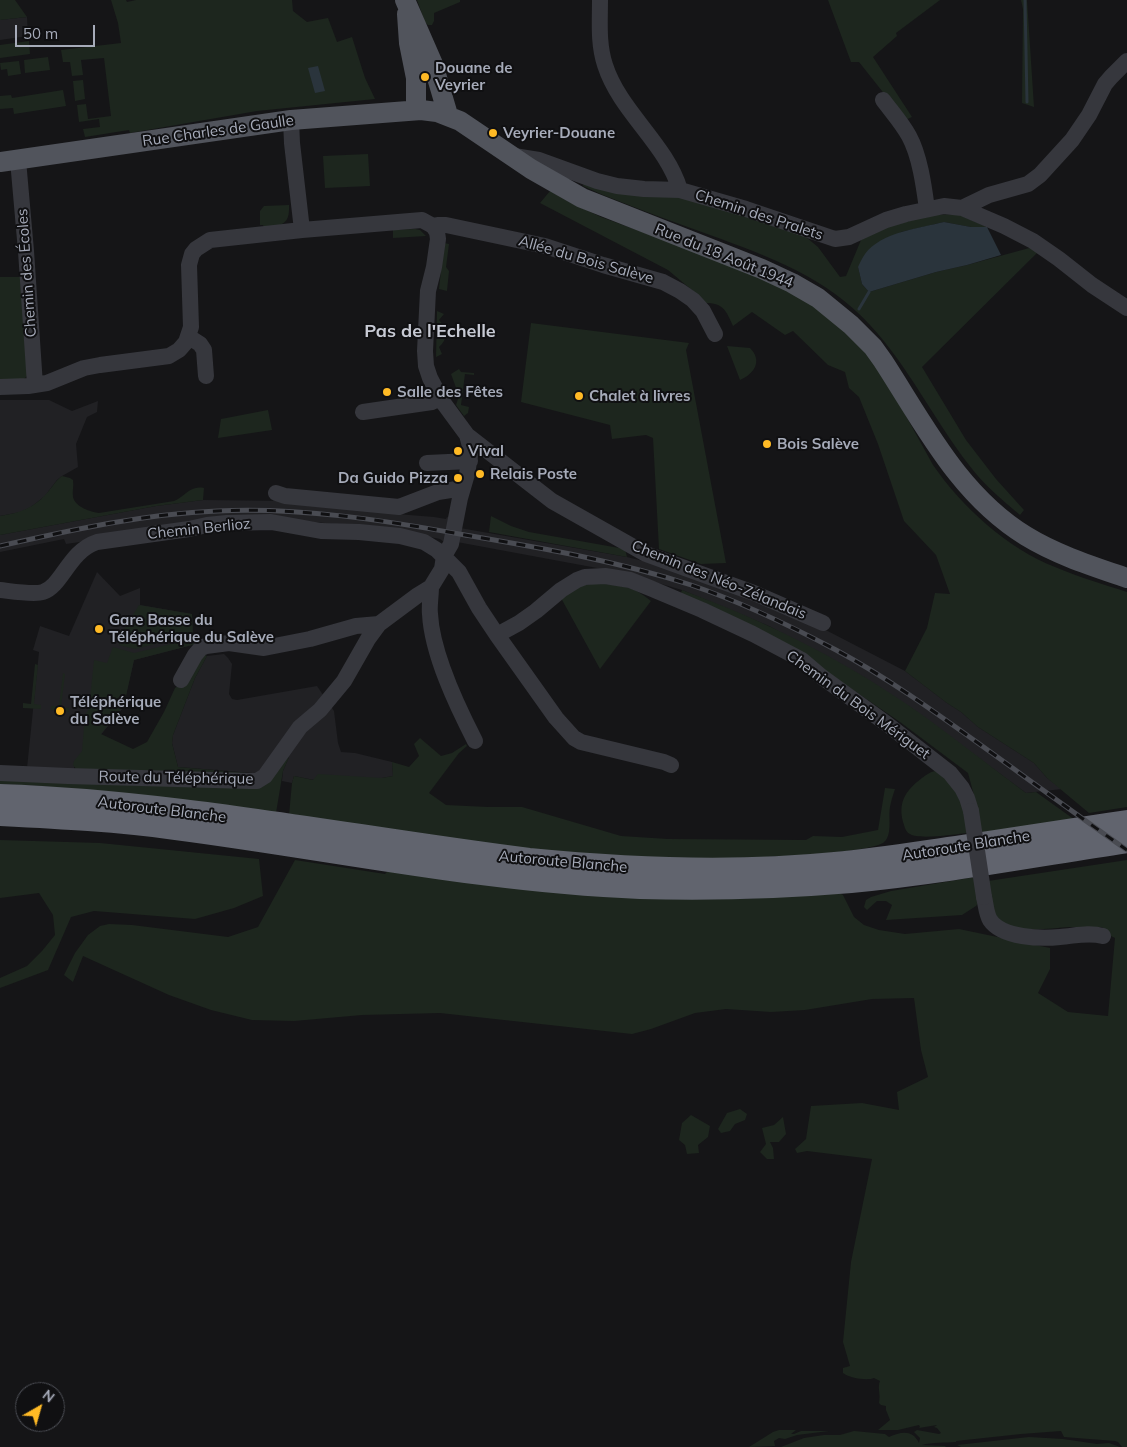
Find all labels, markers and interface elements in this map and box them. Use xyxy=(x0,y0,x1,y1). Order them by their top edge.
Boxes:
scale bar xyxy=(18,15,98,47)
text: 50 m xyxy=(23,24,58,43)
place label: Douane de Veyrier xyxy=(435,59,512,94)
marker: Douane de Veyrier xyxy=(419,71,431,83)
street label: Rue Charles de Gaulle xyxy=(141,111,295,151)
place label: Veyrier-Douane xyxy=(503,124,615,142)
marker: Veyrier-Douane xyxy=(487,127,499,139)
street label: Chemin des Pralets xyxy=(693,186,825,244)
street label: Chemin des Écoles xyxy=(14,208,40,338)
street label: Rue du 18 Août 1944 xyxy=(652,220,796,292)
street label: Allée du Bois Salève xyxy=(516,232,656,288)
district label: Pas de l'Echelle xyxy=(364,321,496,343)
place label: Salle des Fêtes xyxy=(397,383,503,401)
marker: Salle des Fêtes xyxy=(381,386,393,398)
place label: Chalet à livres xyxy=(589,387,690,405)
marker: Chalet à livres xyxy=(573,390,585,402)
place label: Bois Salève xyxy=(777,435,859,453)
marker: Bois Salève xyxy=(761,438,773,450)
place label: Vival xyxy=(468,442,504,460)
marker: Vival xyxy=(452,445,464,457)
place label: Relais Poste xyxy=(490,465,577,483)
marker: Relais Poste xyxy=(474,468,486,480)
place label: Da Guido Pizza xyxy=(338,469,448,487)
marker: Da Guido Pizza xyxy=(452,472,464,484)
street label: Chemin Berlioz xyxy=(146,515,252,543)
street label: Chemin des Néo-Zélandais xyxy=(629,537,809,623)
place label: Gare Basse du Téléphérique du Salève xyxy=(109,611,274,646)
marker: Gare Basse du Téléphérique du Salève xyxy=(93,623,105,635)
street label: Chemin du Bois Mériguet xyxy=(783,647,933,763)
place label: Téléphérique du Salève xyxy=(70,693,161,728)
marker: Téléphérique du Salève xyxy=(54,705,66,717)
street label: Route du Téléphérique xyxy=(98,768,254,788)
street label: Autoroute Blanche xyxy=(97,793,227,827)
street label: Autoroute Blanche xyxy=(901,827,1031,865)
street label: Autoroute Blanche xyxy=(498,847,628,877)
north arrow xyxy=(15,1382,65,1432)
text: N xyxy=(39,1386,58,1406)

